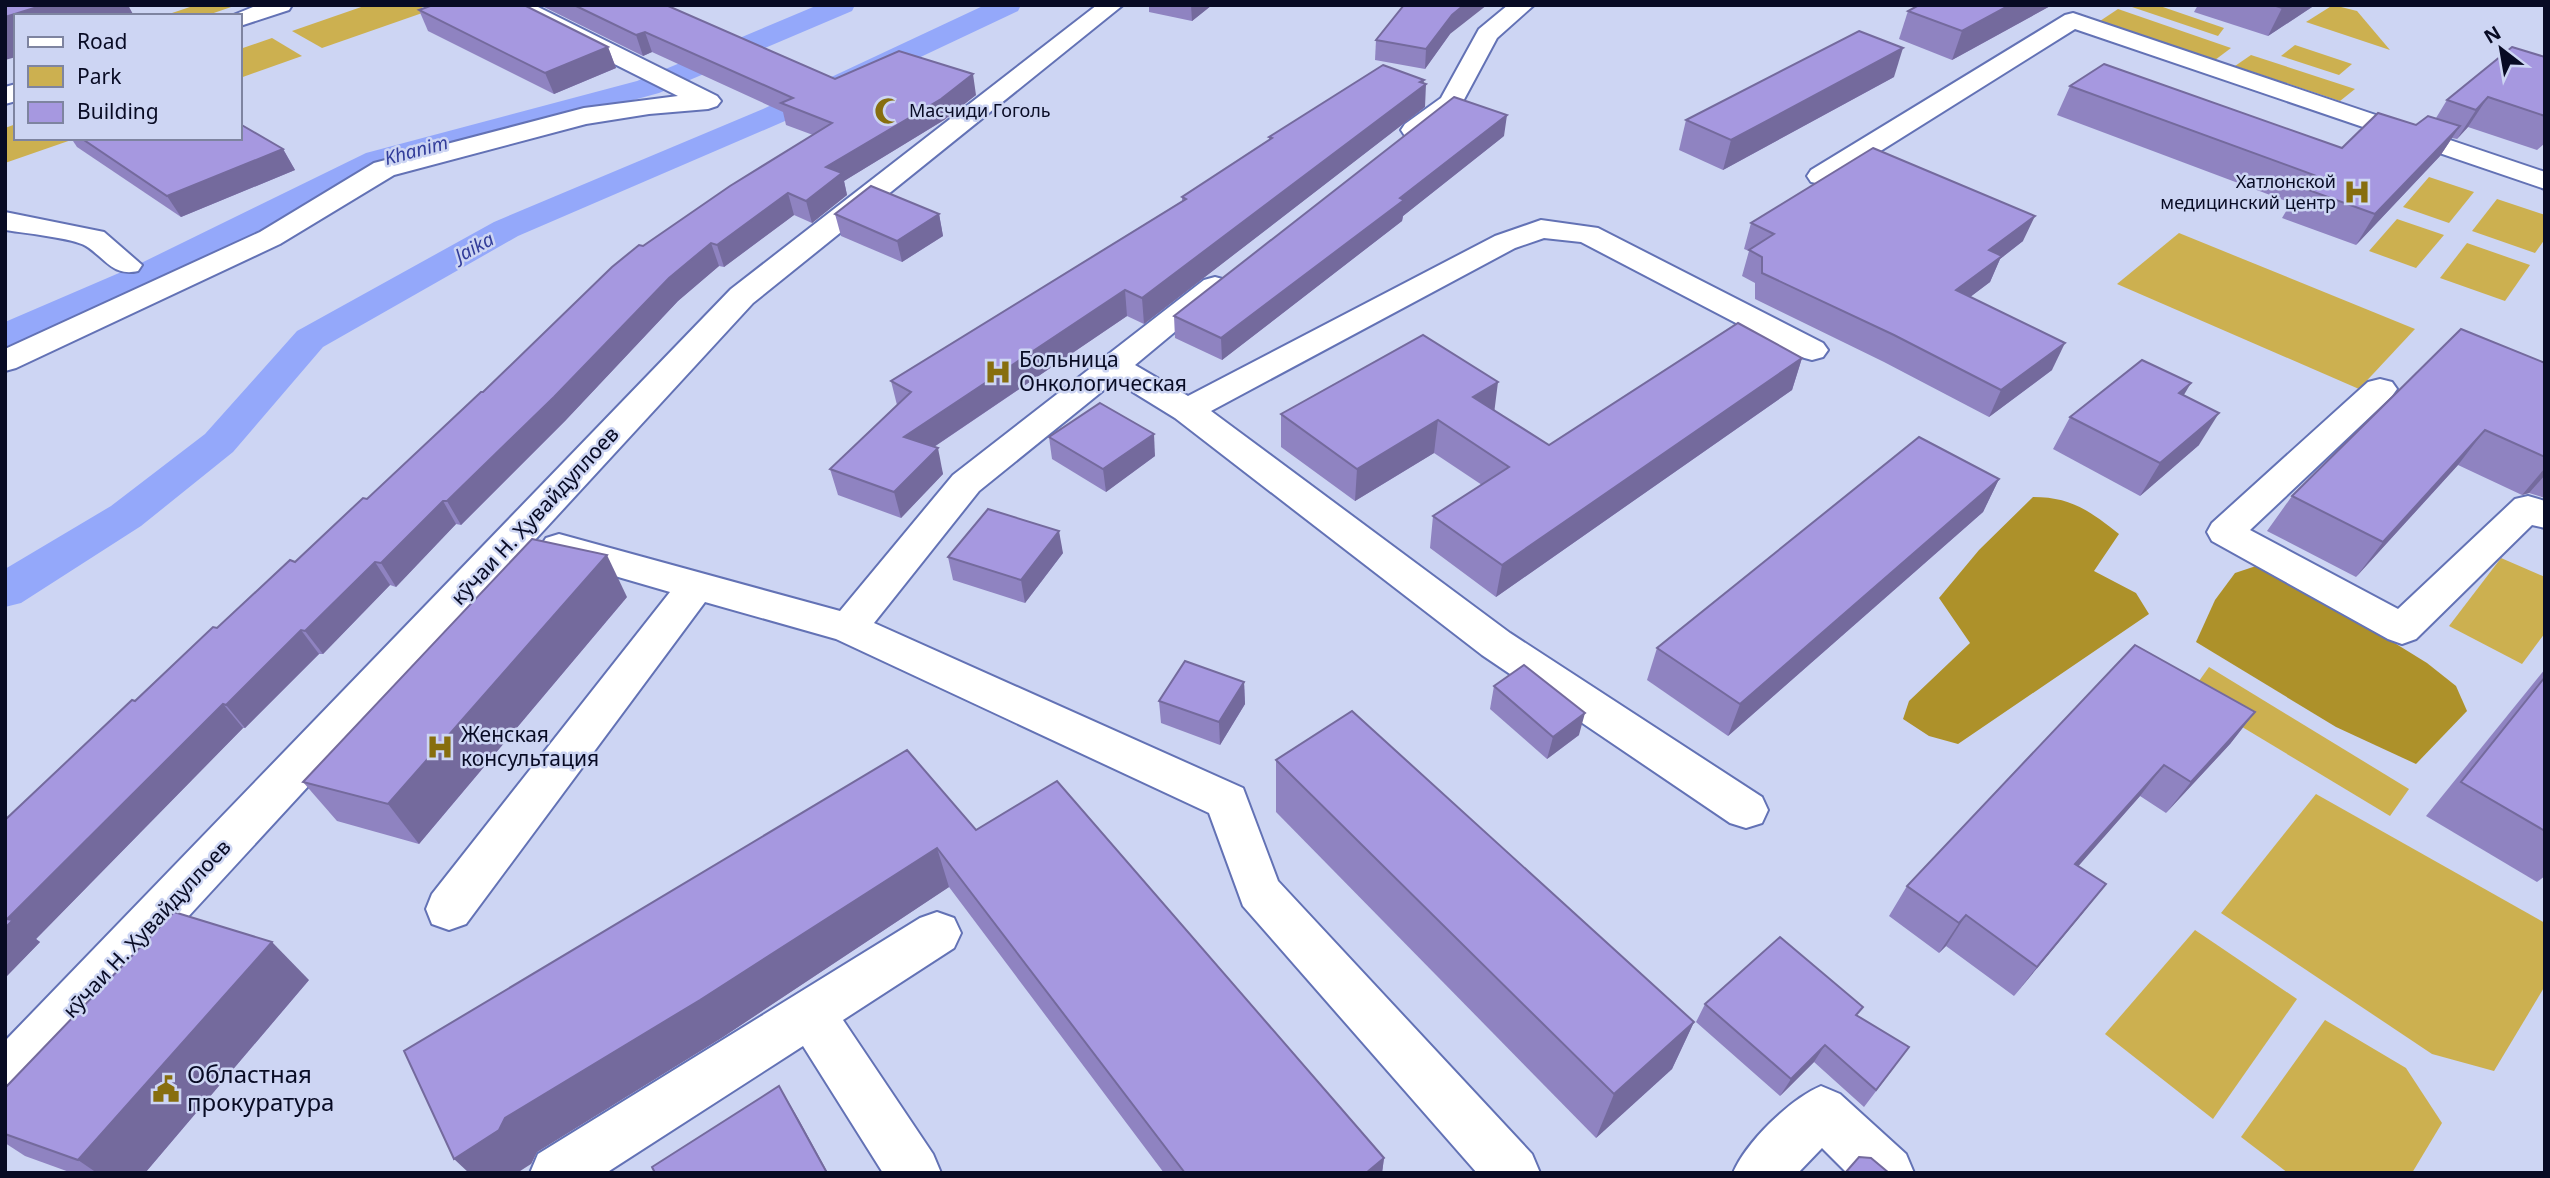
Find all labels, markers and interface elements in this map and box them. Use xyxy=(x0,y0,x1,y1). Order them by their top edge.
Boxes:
legend xyxy=(14,14,242,140)
north arrow xyxy=(2466,14,2536,84)
text: N xyxy=(2479,19,2506,50)
text: Road xyxy=(77,27,127,55)
text: Park xyxy=(77,62,122,90)
mosque icon: Масчиди Гоголь xyxy=(873,96,903,126)
text: Building xyxy=(77,97,159,125)
place label: Масчиди Гоголь xyxy=(909,98,1051,122)
water label: Khanim xyxy=(381,129,451,171)
place label: Хатлонской медицинский центр xyxy=(2160,169,2336,214)
hospital icon: Хатлонской медицинский центр xyxy=(2342,177,2372,207)
water label: Jaika xyxy=(447,226,498,270)
place label: Больница Онкологическая xyxy=(1019,345,1187,397)
hospital icon: Больница Онкологическая xyxy=(983,357,1013,387)
street label: кӯчаи Н. Ҳувайдуллоев xyxy=(444,420,624,611)
place label: Женская консультация xyxy=(461,720,599,772)
hospital icon: Женская консультация xyxy=(425,732,455,762)
street label: кӯчаи Н. Ҳувайдуллоев xyxy=(56,833,236,1024)
place label: Областная прокуратура xyxy=(187,1057,334,1118)
public building icon: Областная прокуратура xyxy=(151,1074,181,1104)

